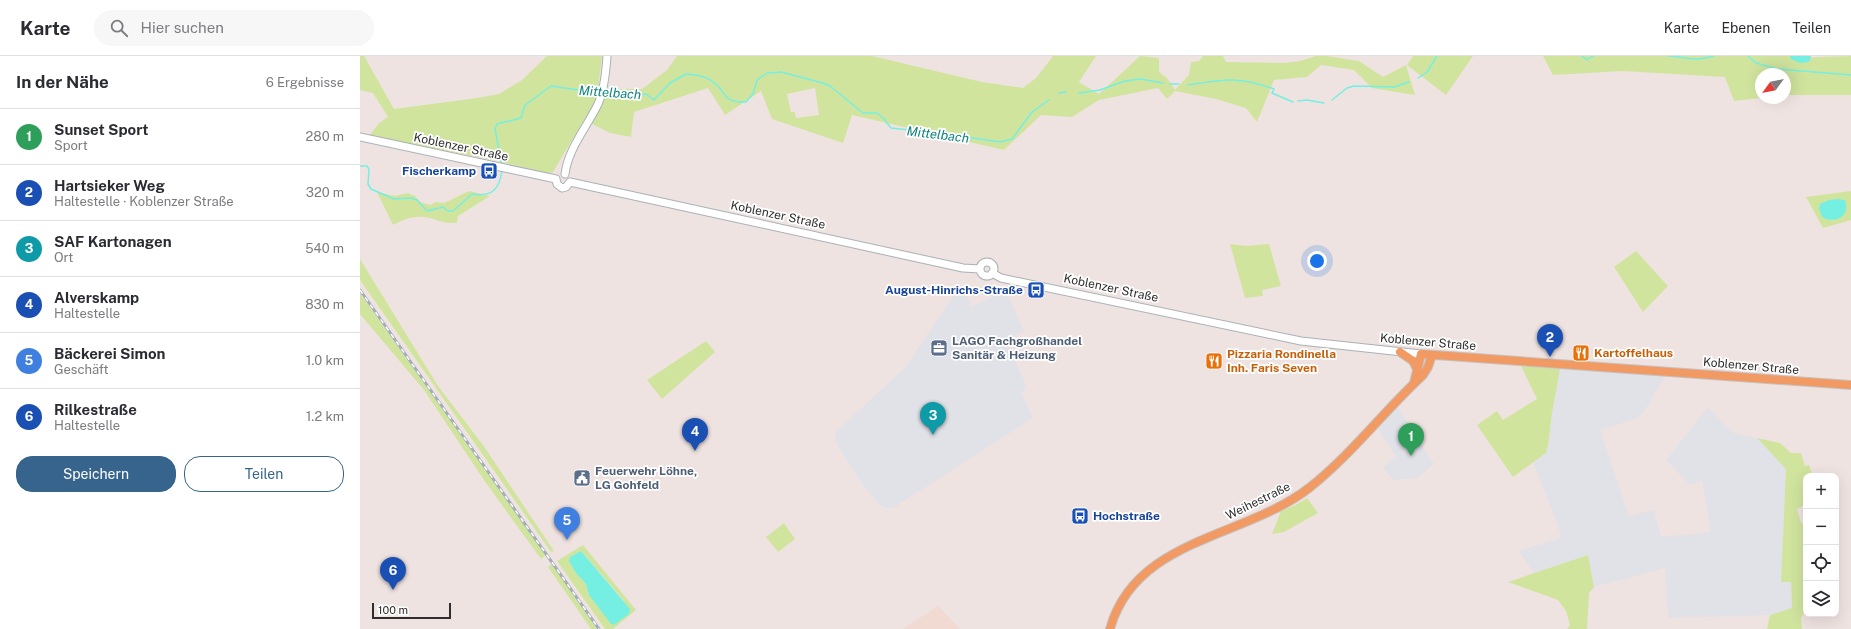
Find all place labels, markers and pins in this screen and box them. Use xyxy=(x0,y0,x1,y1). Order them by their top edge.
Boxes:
bus stop icon: Fischerkamp xyxy=(479,161,499,181)
place label: Fischerkamp xyxy=(402,164,476,178)
bus stop icon: August-Hinrichs-Straße xyxy=(1026,280,1046,300)
place label: August-Hinrichs-Straße xyxy=(885,283,1023,297)
pin: 2 xyxy=(1537,324,1563,357)
place label: LAGO Fachgroßhandel Sanitär & Heizung xyxy=(952,334,1082,362)
office icon: LAGO Fachgroßhandel Sanitär & Heizung xyxy=(929,338,949,358)
restaurant icon: Kartoffelhaus xyxy=(1571,343,1591,363)
place label: Kartoffelhaus xyxy=(1594,346,1673,360)
place label: Pizzaria Rondinella Inh. Faris Seven xyxy=(1227,347,1336,375)
restaurant icon: Pizzaria Rondinella Inh. Faris Seven xyxy=(1204,351,1224,371)
pin: 3 xyxy=(920,402,946,435)
pin: 4 xyxy=(682,418,708,451)
pin: 1 xyxy=(1398,423,1424,456)
place label: Feuerwehr Löhne, LG Gohfeld xyxy=(595,464,697,492)
public building icon: Feuerwehr Löhne, LG Gohfeld xyxy=(572,468,592,488)
bus stop icon: Hochstraße xyxy=(1070,506,1090,526)
pin: 5 xyxy=(554,507,580,540)
place label: Hochstraße xyxy=(1093,509,1160,523)
pin: 6 xyxy=(380,557,406,590)

